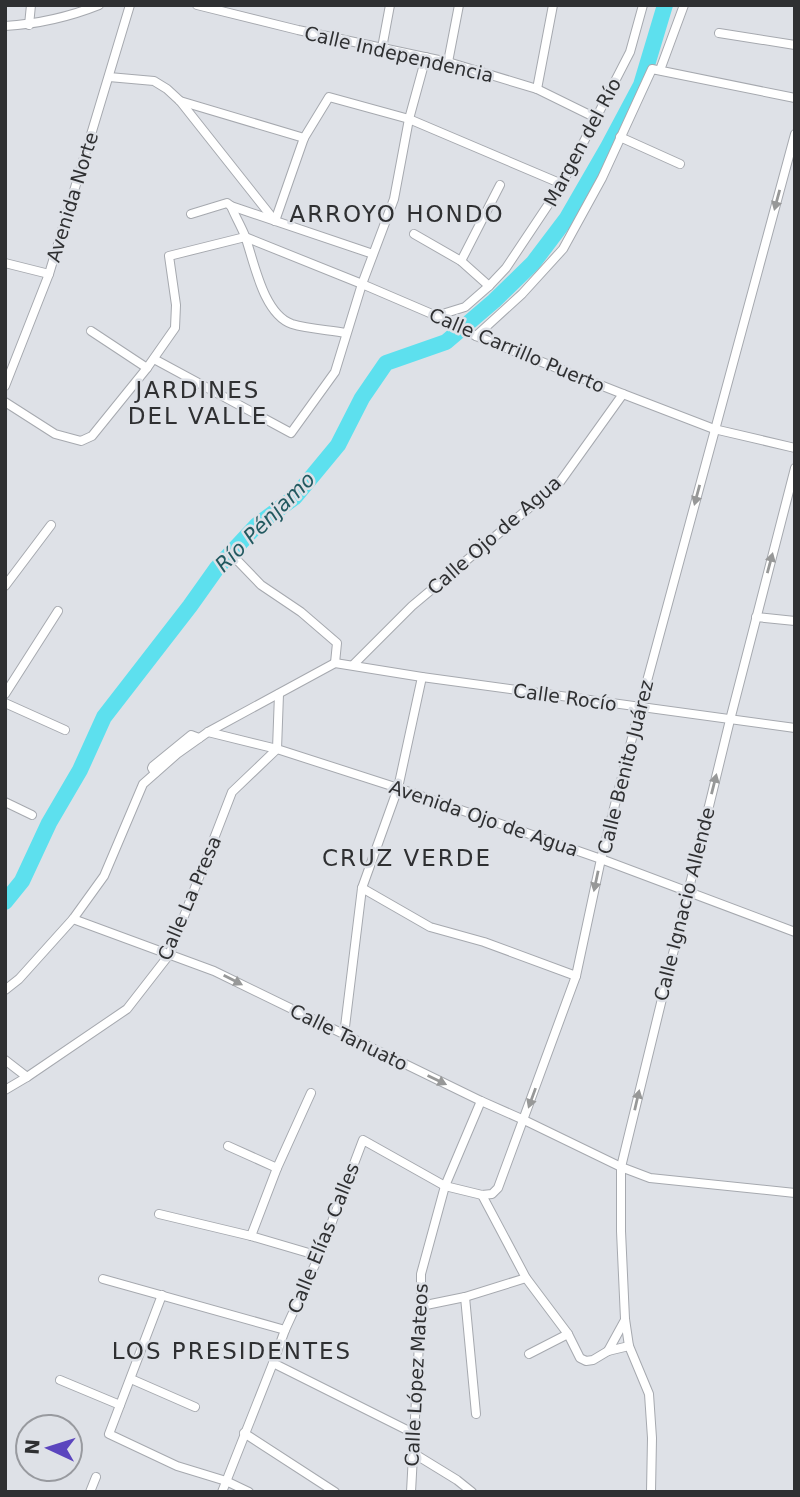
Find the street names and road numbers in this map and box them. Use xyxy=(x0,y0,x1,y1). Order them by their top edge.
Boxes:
street label: Calle Independencia xyxy=(302,22,496,86)
street label: Margen del Río xyxy=(539,74,625,210)
street label: Avenida Norte xyxy=(42,129,102,265)
street label: Calle Carrillo Puerto xyxy=(426,303,608,397)
street label: Calle Ojo de Agua xyxy=(423,471,565,599)
street label: Calle Benito Juárez xyxy=(593,678,657,856)
street label: Calle Rocío xyxy=(512,679,618,715)
street label: Avenida Ojo de Agua xyxy=(387,775,581,861)
street label: Calle Ignacio Allende xyxy=(649,805,719,1003)
street label: Calle La Presa xyxy=(153,832,225,964)
street label: Calle Tanuato xyxy=(287,999,411,1075)
street label: Calle Elías Calles xyxy=(283,1160,363,1316)
street label: Calle López Mateos xyxy=(400,1283,432,1467)

